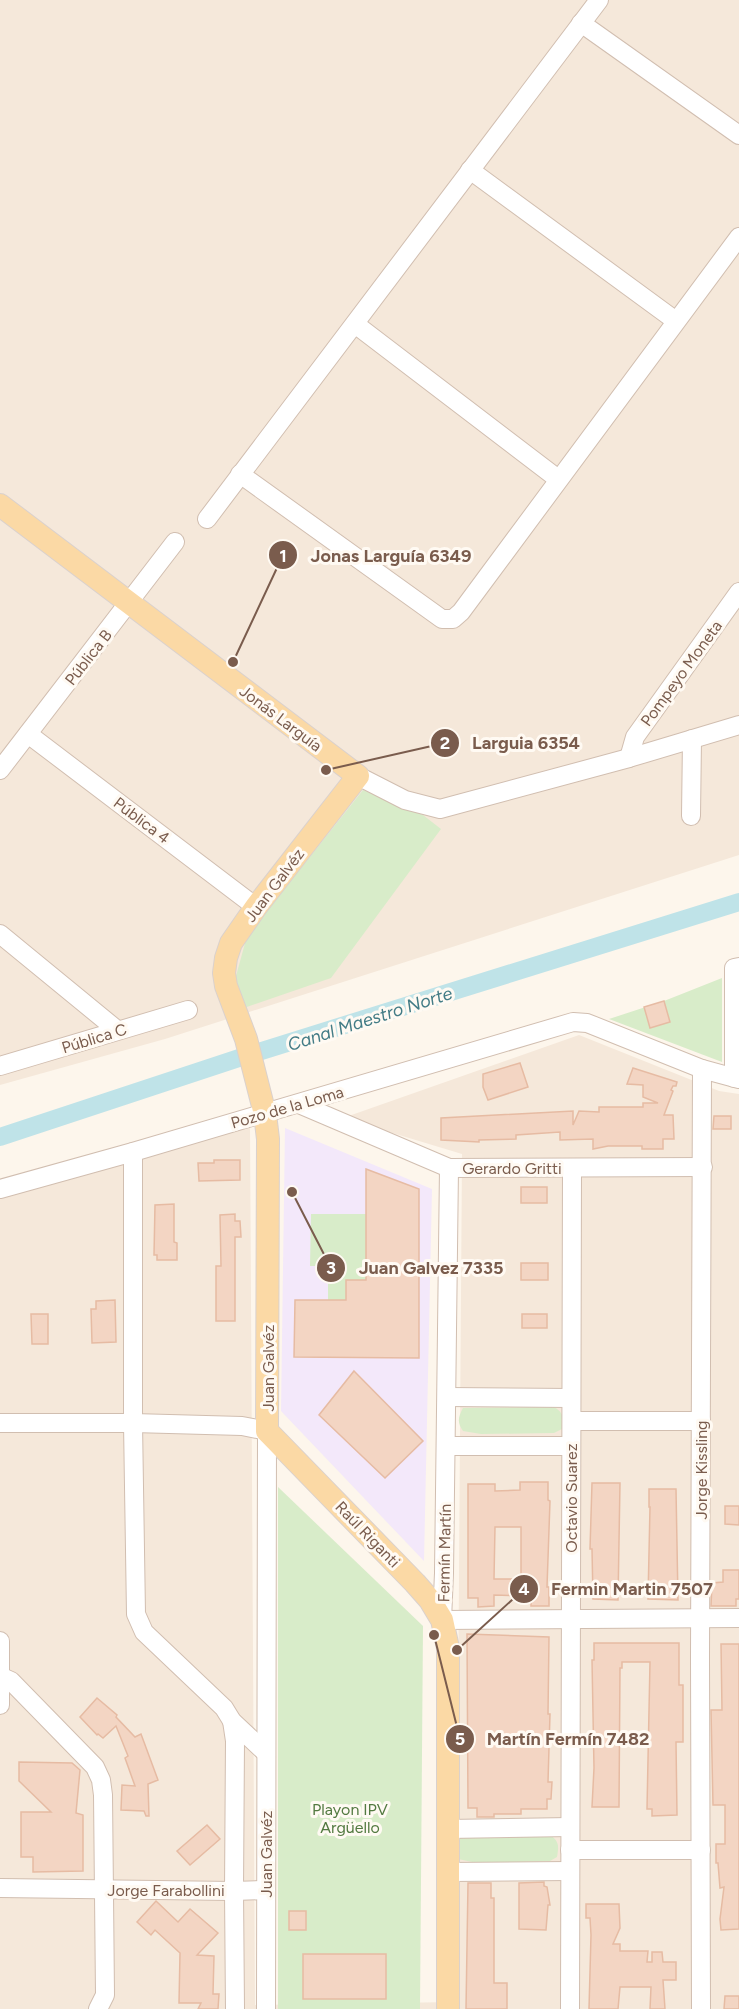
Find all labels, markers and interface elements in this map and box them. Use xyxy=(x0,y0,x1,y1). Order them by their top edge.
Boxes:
callout: Jonas Larguía 6349 xyxy=(268,537,483,573)
text: 1 xyxy=(279,545,287,567)
text: Jonas Larguía 6349 xyxy=(311,545,471,567)
street label: Pompeyo Moneta xyxy=(637,617,726,730)
street label: Pública B xyxy=(61,626,116,689)
street label: Jonás Larguía xyxy=(236,681,326,756)
callout: Larguia 6354 xyxy=(430,725,592,761)
text: 2 xyxy=(440,732,450,754)
text: Larguia 6354 xyxy=(472,732,580,754)
street label: Pública 4 xyxy=(110,793,174,848)
street label: Juan Galvéz xyxy=(241,845,308,926)
water label: Canal Maestro Norte xyxy=(285,982,455,1056)
street label: Pública C xyxy=(59,1020,129,1057)
street label: Pozo de la Loma xyxy=(229,1082,346,1133)
street label: Gerardo Gritti xyxy=(462,1159,562,1178)
callout: Juan Galvez 7335 xyxy=(316,1250,515,1286)
text: 3 xyxy=(326,1257,336,1279)
text: Juan Galvez 7335 xyxy=(359,1257,503,1279)
street label: Juan Galvéz xyxy=(259,1324,278,1411)
street label: Jorge Kissling xyxy=(692,1421,711,1519)
street label: Octavio Suarez xyxy=(562,1443,581,1553)
street label: Raúl Riganti xyxy=(331,1497,404,1571)
street label: Fermín Martín xyxy=(434,1503,455,1603)
callout: Fermin Martin 7507 xyxy=(509,1571,725,1607)
text: 4 xyxy=(518,1578,530,1600)
text: Fermin Martin 7507 xyxy=(551,1578,713,1600)
callout: Martín Fermín 7482 xyxy=(445,1721,661,1757)
text: 5 xyxy=(455,1728,465,1750)
text: Martín Fermín 7482 xyxy=(487,1728,649,1750)
park label: Playon IPV Argüello xyxy=(312,1800,388,1837)
street label: Juan Galvéz xyxy=(257,1810,276,1897)
street label: Jorge Farabollini xyxy=(107,1881,225,1900)

